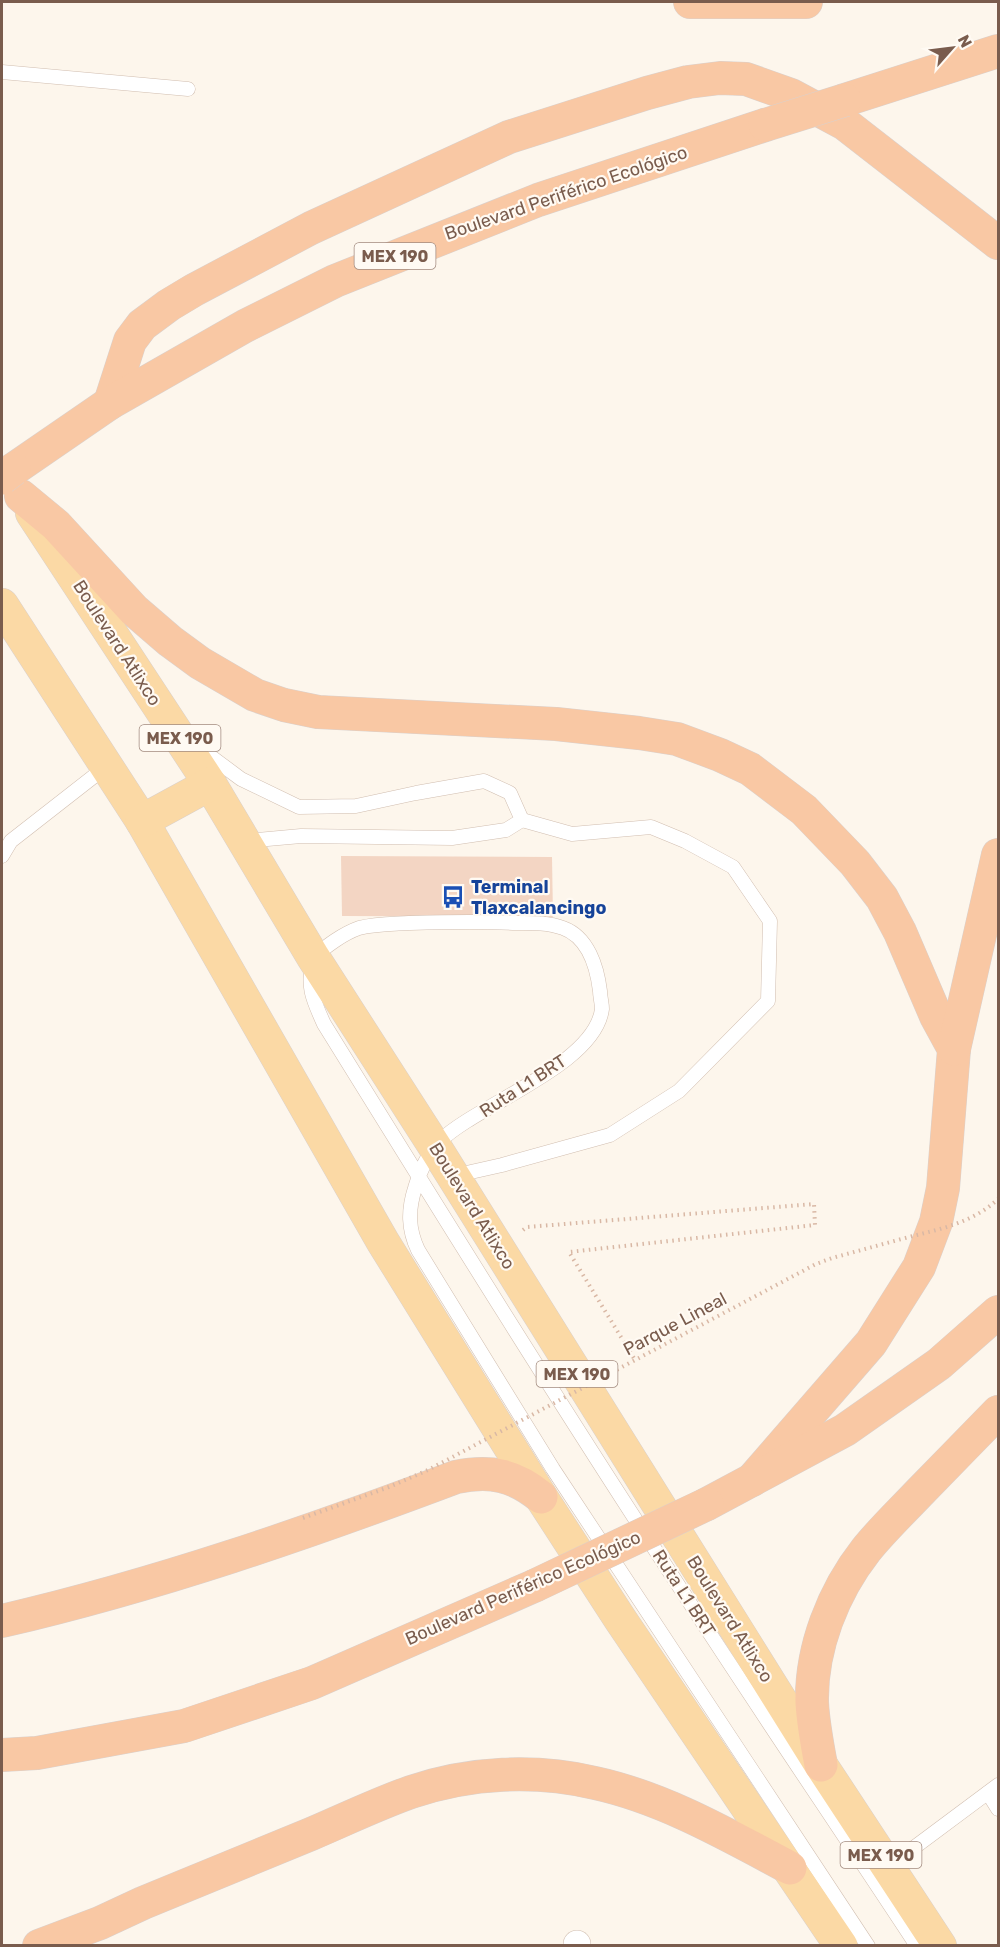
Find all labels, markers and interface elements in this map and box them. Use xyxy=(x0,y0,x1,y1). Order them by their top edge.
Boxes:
north arrow xyxy=(922,18,982,78)
text: N xyxy=(954,32,976,51)
street label: Boulevard Periférico Ecológico xyxy=(442,141,690,245)
road number: MEX 190 xyxy=(354,243,436,269)
street label: Boulevard Atlixco xyxy=(68,576,166,710)
road number: MEX 190 xyxy=(140,725,220,751)
place label: Terminal Tlaxcalancingo xyxy=(471,876,606,919)
bus stop icon: Terminal Tlaxcalancingo xyxy=(440,884,466,910)
street label: Ruta L1 BRT xyxy=(475,1050,571,1122)
street label: Boulevard Atlixco xyxy=(424,1139,520,1273)
street label: Parque Lineal xyxy=(620,1288,730,1360)
road number: MEX 190 xyxy=(536,1361,618,1387)
street label: Boulevard Periférico Ecológico xyxy=(402,1526,644,1650)
street label: Ruta L1 BRT xyxy=(648,1545,720,1641)
street label: Boulevard Atlixco xyxy=(682,1552,778,1686)
road number: MEX 190 xyxy=(840,1842,922,1868)

